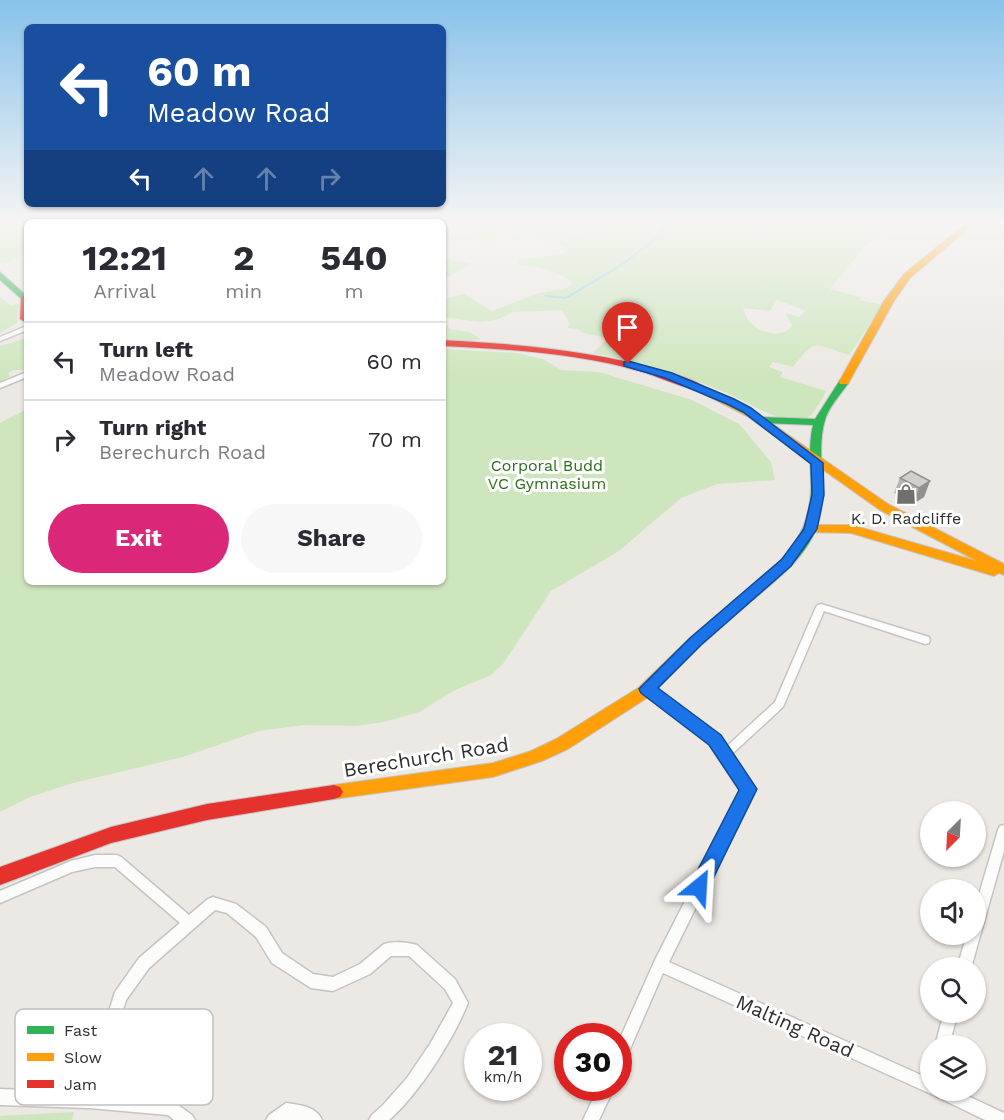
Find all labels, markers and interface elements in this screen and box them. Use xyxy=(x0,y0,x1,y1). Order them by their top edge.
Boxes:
text: 60 m xyxy=(147,47,251,96)
icon: left xyxy=(48,48,126,126)
text: Meadow Road xyxy=(147,97,331,129)
icon: left xyxy=(124,162,157,195)
icon: ahead xyxy=(187,162,220,195)
icon: ahead xyxy=(250,162,283,195)
icon: right xyxy=(313,162,346,195)
text: 12:21 xyxy=(82,237,167,279)
text: 2 xyxy=(233,237,254,279)
text: 540 xyxy=(320,237,388,279)
text: Arrival xyxy=(93,279,156,303)
text: min xyxy=(225,279,262,303)
text: m xyxy=(344,279,364,303)
pin xyxy=(602,302,653,364)
icon: arrive xyxy=(611,311,644,344)
text: Turn left xyxy=(99,337,193,362)
icon: left xyxy=(48,345,81,378)
text: 60 m xyxy=(366,349,422,374)
text: Meadow Road xyxy=(99,362,235,386)
text: Turn right xyxy=(99,415,206,440)
icon: right xyxy=(48,423,81,456)
text: 70 m xyxy=(368,427,422,452)
text: Berechurch Road xyxy=(99,440,266,464)
park label: Corporal Budd VC Gymnasium xyxy=(488,456,606,493)
shop icon: K. D. Radcliffe xyxy=(894,482,918,506)
button: Exit xyxy=(48,504,229,573)
button: Share xyxy=(241,504,422,573)
place label: K. D. Radcliffe xyxy=(851,509,961,528)
street label: Berechurch Road xyxy=(342,732,510,782)
north arrow xyxy=(920,801,986,867)
map controls xyxy=(920,801,986,1101)
position arrow xyxy=(667,855,731,919)
button: sound xyxy=(920,879,986,945)
button: search xyxy=(920,957,986,1023)
street label: Malting Road xyxy=(732,989,858,1063)
legend xyxy=(15,1009,213,1105)
text: Fast xyxy=(64,1021,97,1040)
speed limit sign: 30 xyxy=(554,1023,632,1101)
button: layers xyxy=(920,1035,986,1101)
text: 21 xyxy=(488,1037,518,1072)
text: Slow xyxy=(64,1048,102,1067)
text: km/h xyxy=(484,1068,522,1086)
text: Jam xyxy=(64,1075,97,1094)

